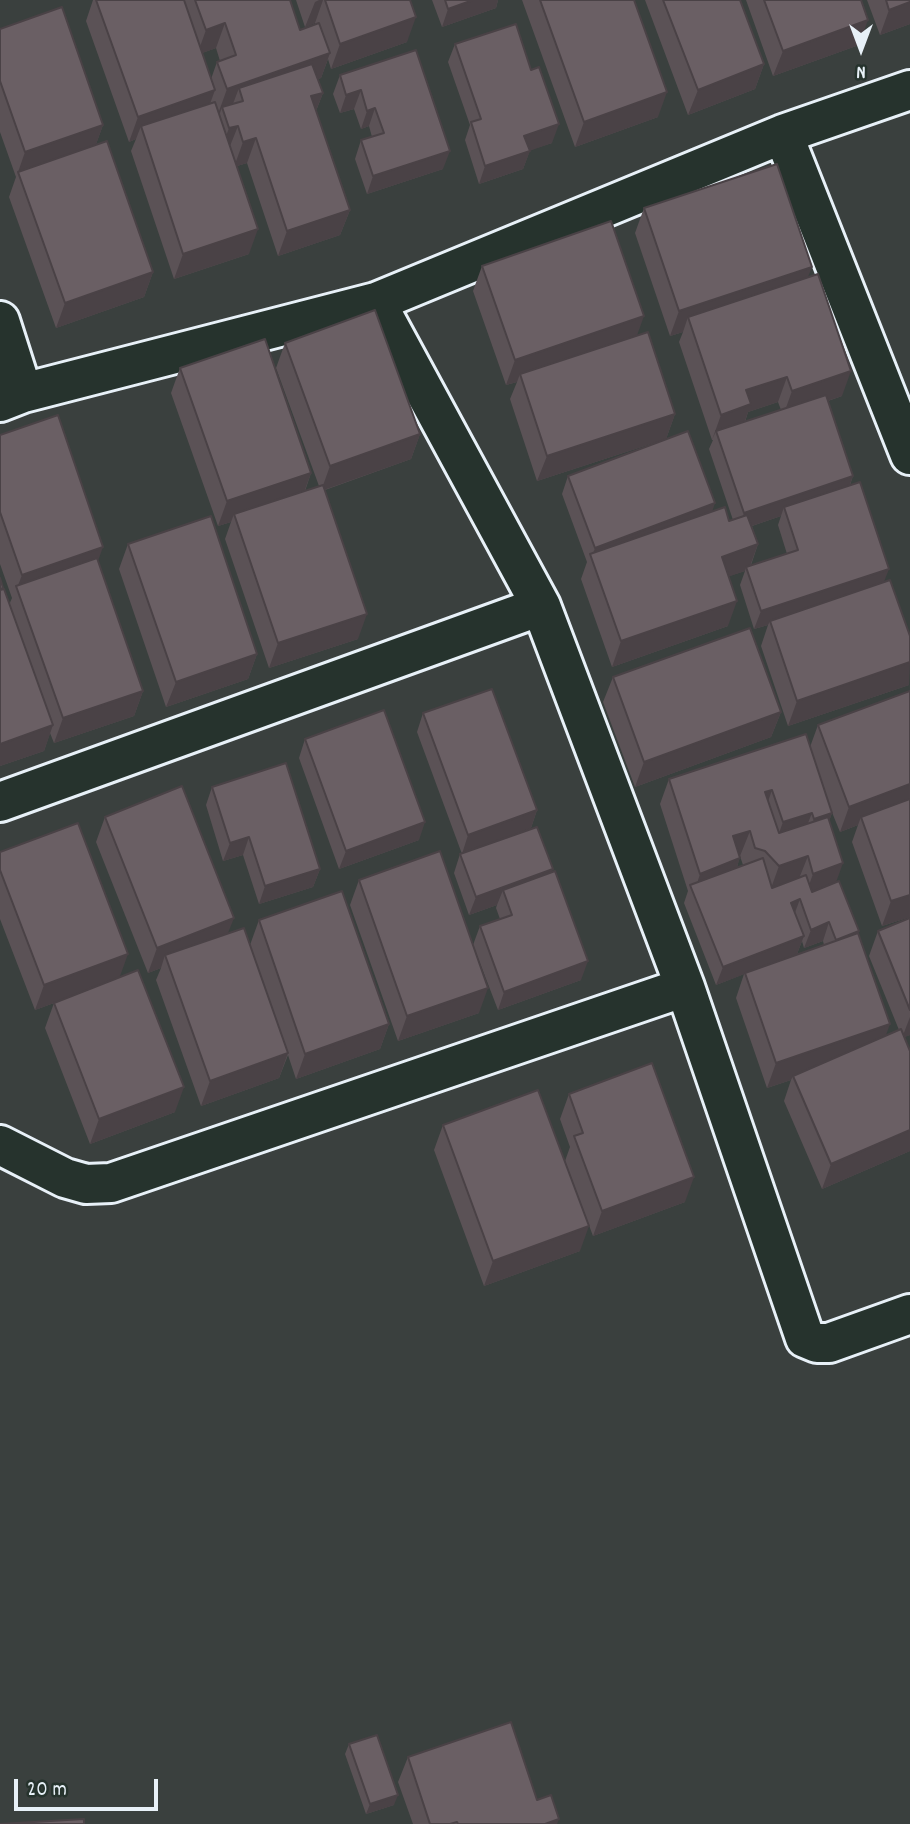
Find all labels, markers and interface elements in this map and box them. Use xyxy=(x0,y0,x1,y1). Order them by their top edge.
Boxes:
north arrow xyxy=(826,14,896,84)
text: N xyxy=(856,57,866,84)
scale bar xyxy=(18,1764,161,1808)
text: 20 m xyxy=(27,1776,67,1806)

